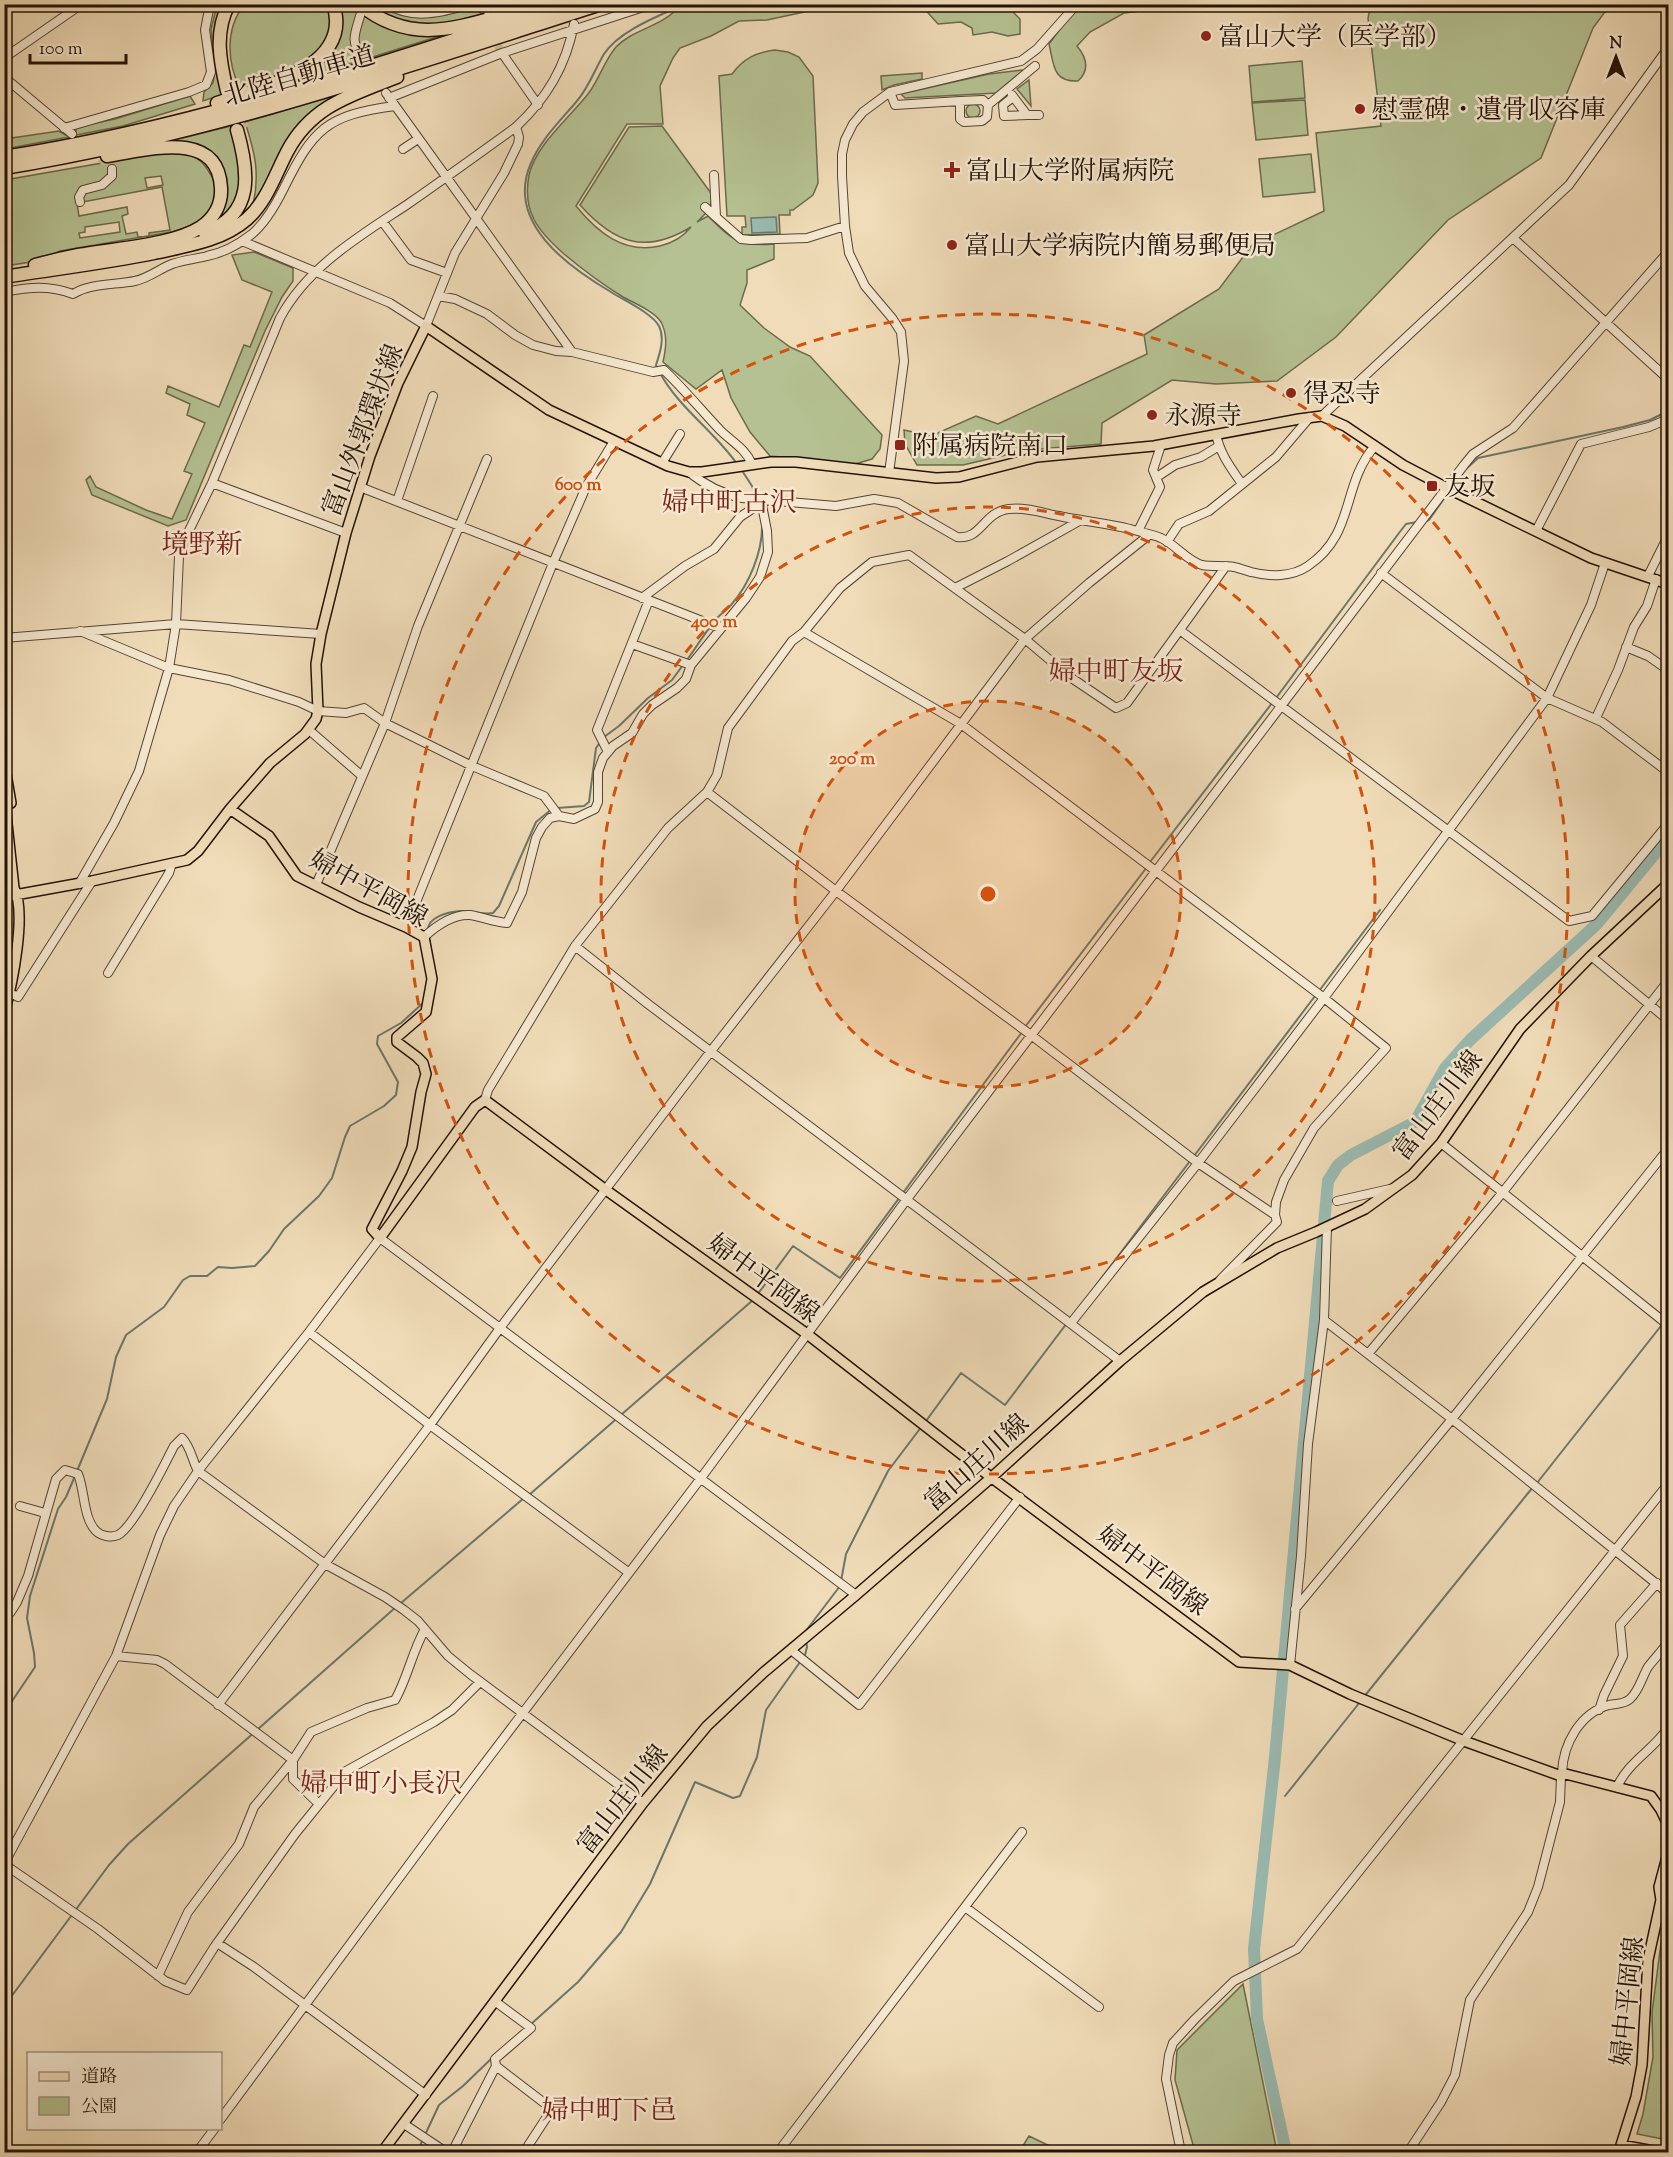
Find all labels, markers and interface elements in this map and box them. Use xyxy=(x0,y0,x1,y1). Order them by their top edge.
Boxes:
place label: 富山大学（医学部） xyxy=(1218,20,1452,57)
scale bar xyxy=(30,27,126,65)
north arrow xyxy=(1586,27,1646,87)
marker: 富山大学（医学部） xyxy=(1199,29,1213,43)
text: N xyxy=(1610,33,1623,56)
text: 100 m xyxy=(39,37,83,63)
street label: 北陸自動車道 xyxy=(220,38,380,117)
place label: 慰霊碑・遺骨収容庫 xyxy=(1372,93,1606,130)
marker: 慰霊碑・遺骨収容庫 xyxy=(1353,102,1367,116)
place label: 富山大学附属病院 xyxy=(966,154,1174,191)
marker: 富山大学附属病院 xyxy=(943,161,961,179)
place label: 富山大学病院内簡易郵便局 xyxy=(964,229,1276,266)
marker: 富山大学病院内簡易郵便局 xyxy=(945,238,959,252)
street label: 富山外郭環状線 xyxy=(314,339,414,522)
place label: 得忍寺 xyxy=(1303,377,1381,414)
marker: 得忍寺 xyxy=(1284,386,1298,400)
place label: 永源寺 xyxy=(1164,399,1242,436)
marker: 永源寺 xyxy=(1145,408,1159,422)
place label: 附属病院南口 xyxy=(912,429,1068,466)
marker: 附属病院南口 xyxy=(893,438,907,452)
place label: 友坂 xyxy=(1444,470,1496,507)
text: 600 m xyxy=(555,473,601,499)
marker: 友坂 xyxy=(1425,479,1439,493)
district label: 婦中町古沢 xyxy=(662,485,797,524)
district label: 境野新 xyxy=(162,527,243,566)
text: 400 m xyxy=(690,610,737,636)
district label: 婦中町友坂 xyxy=(1049,654,1184,693)
text: 200 m xyxy=(829,747,875,773)
street label: 婦中平岡線 xyxy=(302,842,434,938)
centre of rings xyxy=(978,884,998,904)
street label: 富山庄川線 xyxy=(1385,1043,1493,1170)
street label: 婦中平岡線 xyxy=(699,1227,826,1333)
street label: 富山庄川線 xyxy=(917,1407,1038,1521)
street label: 婦中平岡線 xyxy=(1088,1518,1215,1626)
street label: 富山庄川線 xyxy=(569,1738,679,1863)
district label: 婦中町小長沢 xyxy=(300,1766,462,1805)
street label: 婦中平岡線 xyxy=(1604,1935,1655,2068)
legend xyxy=(27,2052,222,2130)
text: 道路 xyxy=(81,2065,117,2091)
district label: 婦中町下邑 xyxy=(542,2093,677,2132)
text: 公園 xyxy=(81,2095,117,2121)

